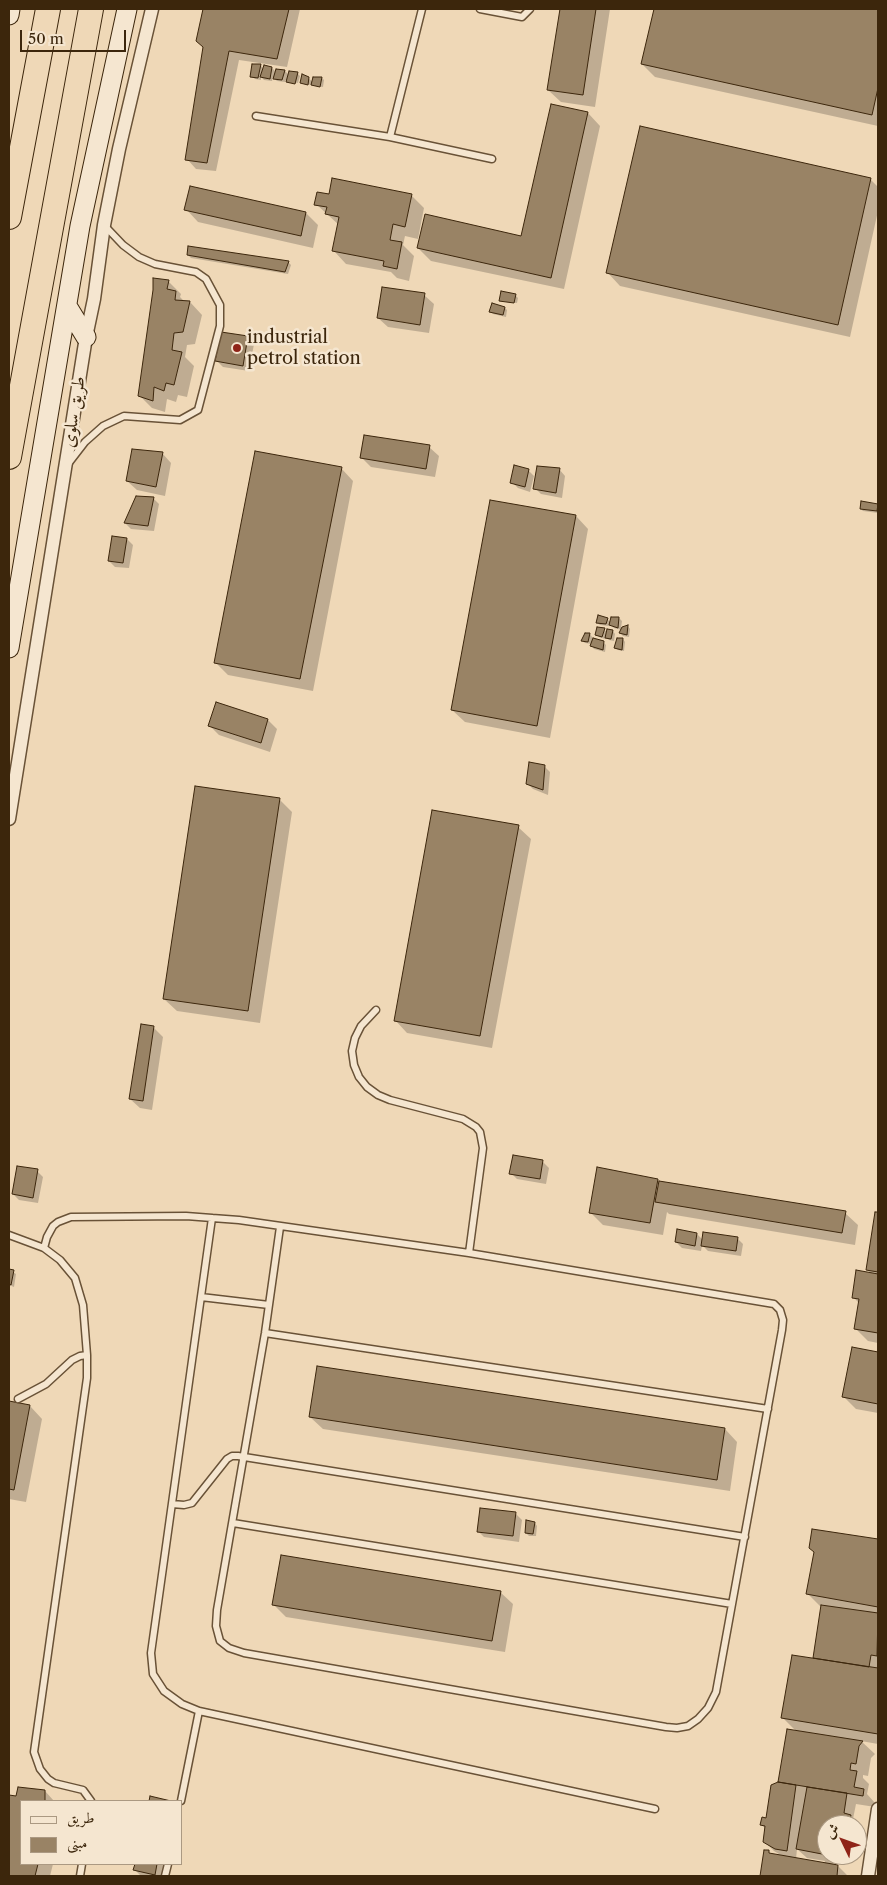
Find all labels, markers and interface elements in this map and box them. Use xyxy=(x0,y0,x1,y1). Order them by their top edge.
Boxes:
scale bar xyxy=(22,20,129,52)
text: 50 m xyxy=(28,29,64,48)
place label: industrial petrol station xyxy=(247,327,361,369)
marker: industrial petrol station xyxy=(231,342,243,354)
street label: طريق سلوى xyxy=(58,375,90,449)
legend xyxy=(20,1800,182,1865)
text: طريق xyxy=(67,1808,94,1827)
north arrow xyxy=(817,1815,867,1865)
text: ش xyxy=(820,1819,843,1842)
text: مبنى xyxy=(67,1833,87,1852)

